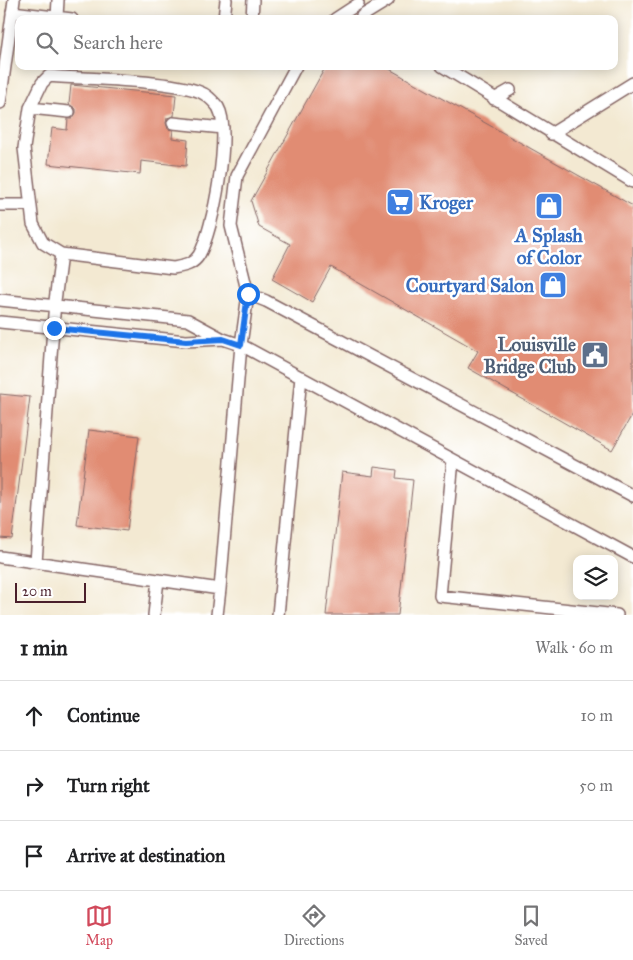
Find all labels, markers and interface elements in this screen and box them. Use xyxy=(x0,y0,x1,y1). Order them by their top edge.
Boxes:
search box xyxy=(15,15,618,70)
icon: search xyxy=(33,29,61,57)
text: Search here xyxy=(73,31,163,54)
supermarket icon: Kroger xyxy=(385,187,415,217)
place label: Kroger xyxy=(419,191,474,215)
shop icon: A Splash of Color xyxy=(534,191,564,221)
place label: A Splash of Color xyxy=(513,224,583,269)
shop icon: Courtyard Salon xyxy=(538,270,568,300)
place label: Courtyard Salon xyxy=(406,274,535,298)
route start xyxy=(237,283,260,306)
route end xyxy=(43,317,66,340)
place label: Louisville Bridge Club xyxy=(484,333,576,379)
public building icon: Louisville Bridge Club xyxy=(580,340,610,370)
map controls xyxy=(573,555,618,600)
button: layers xyxy=(573,555,618,600)
scale bar xyxy=(15,580,86,603)
text: 20 m xyxy=(22,583,52,600)
text: 1 min xyxy=(20,635,68,661)
text: Walk · 60 m xyxy=(535,638,613,657)
icon: ahead xyxy=(20,702,48,730)
text: Continue xyxy=(67,704,140,727)
text: 10 m xyxy=(581,706,613,725)
icon: right xyxy=(20,772,48,800)
text: Turn right xyxy=(67,774,150,797)
text: 50 m xyxy=(579,776,613,795)
icon: arrive xyxy=(20,842,48,870)
text: Arrive at destination xyxy=(67,844,225,867)
tab: Map xyxy=(85,902,113,949)
tab: Directions xyxy=(284,902,344,949)
tab: Saved xyxy=(515,902,548,949)

